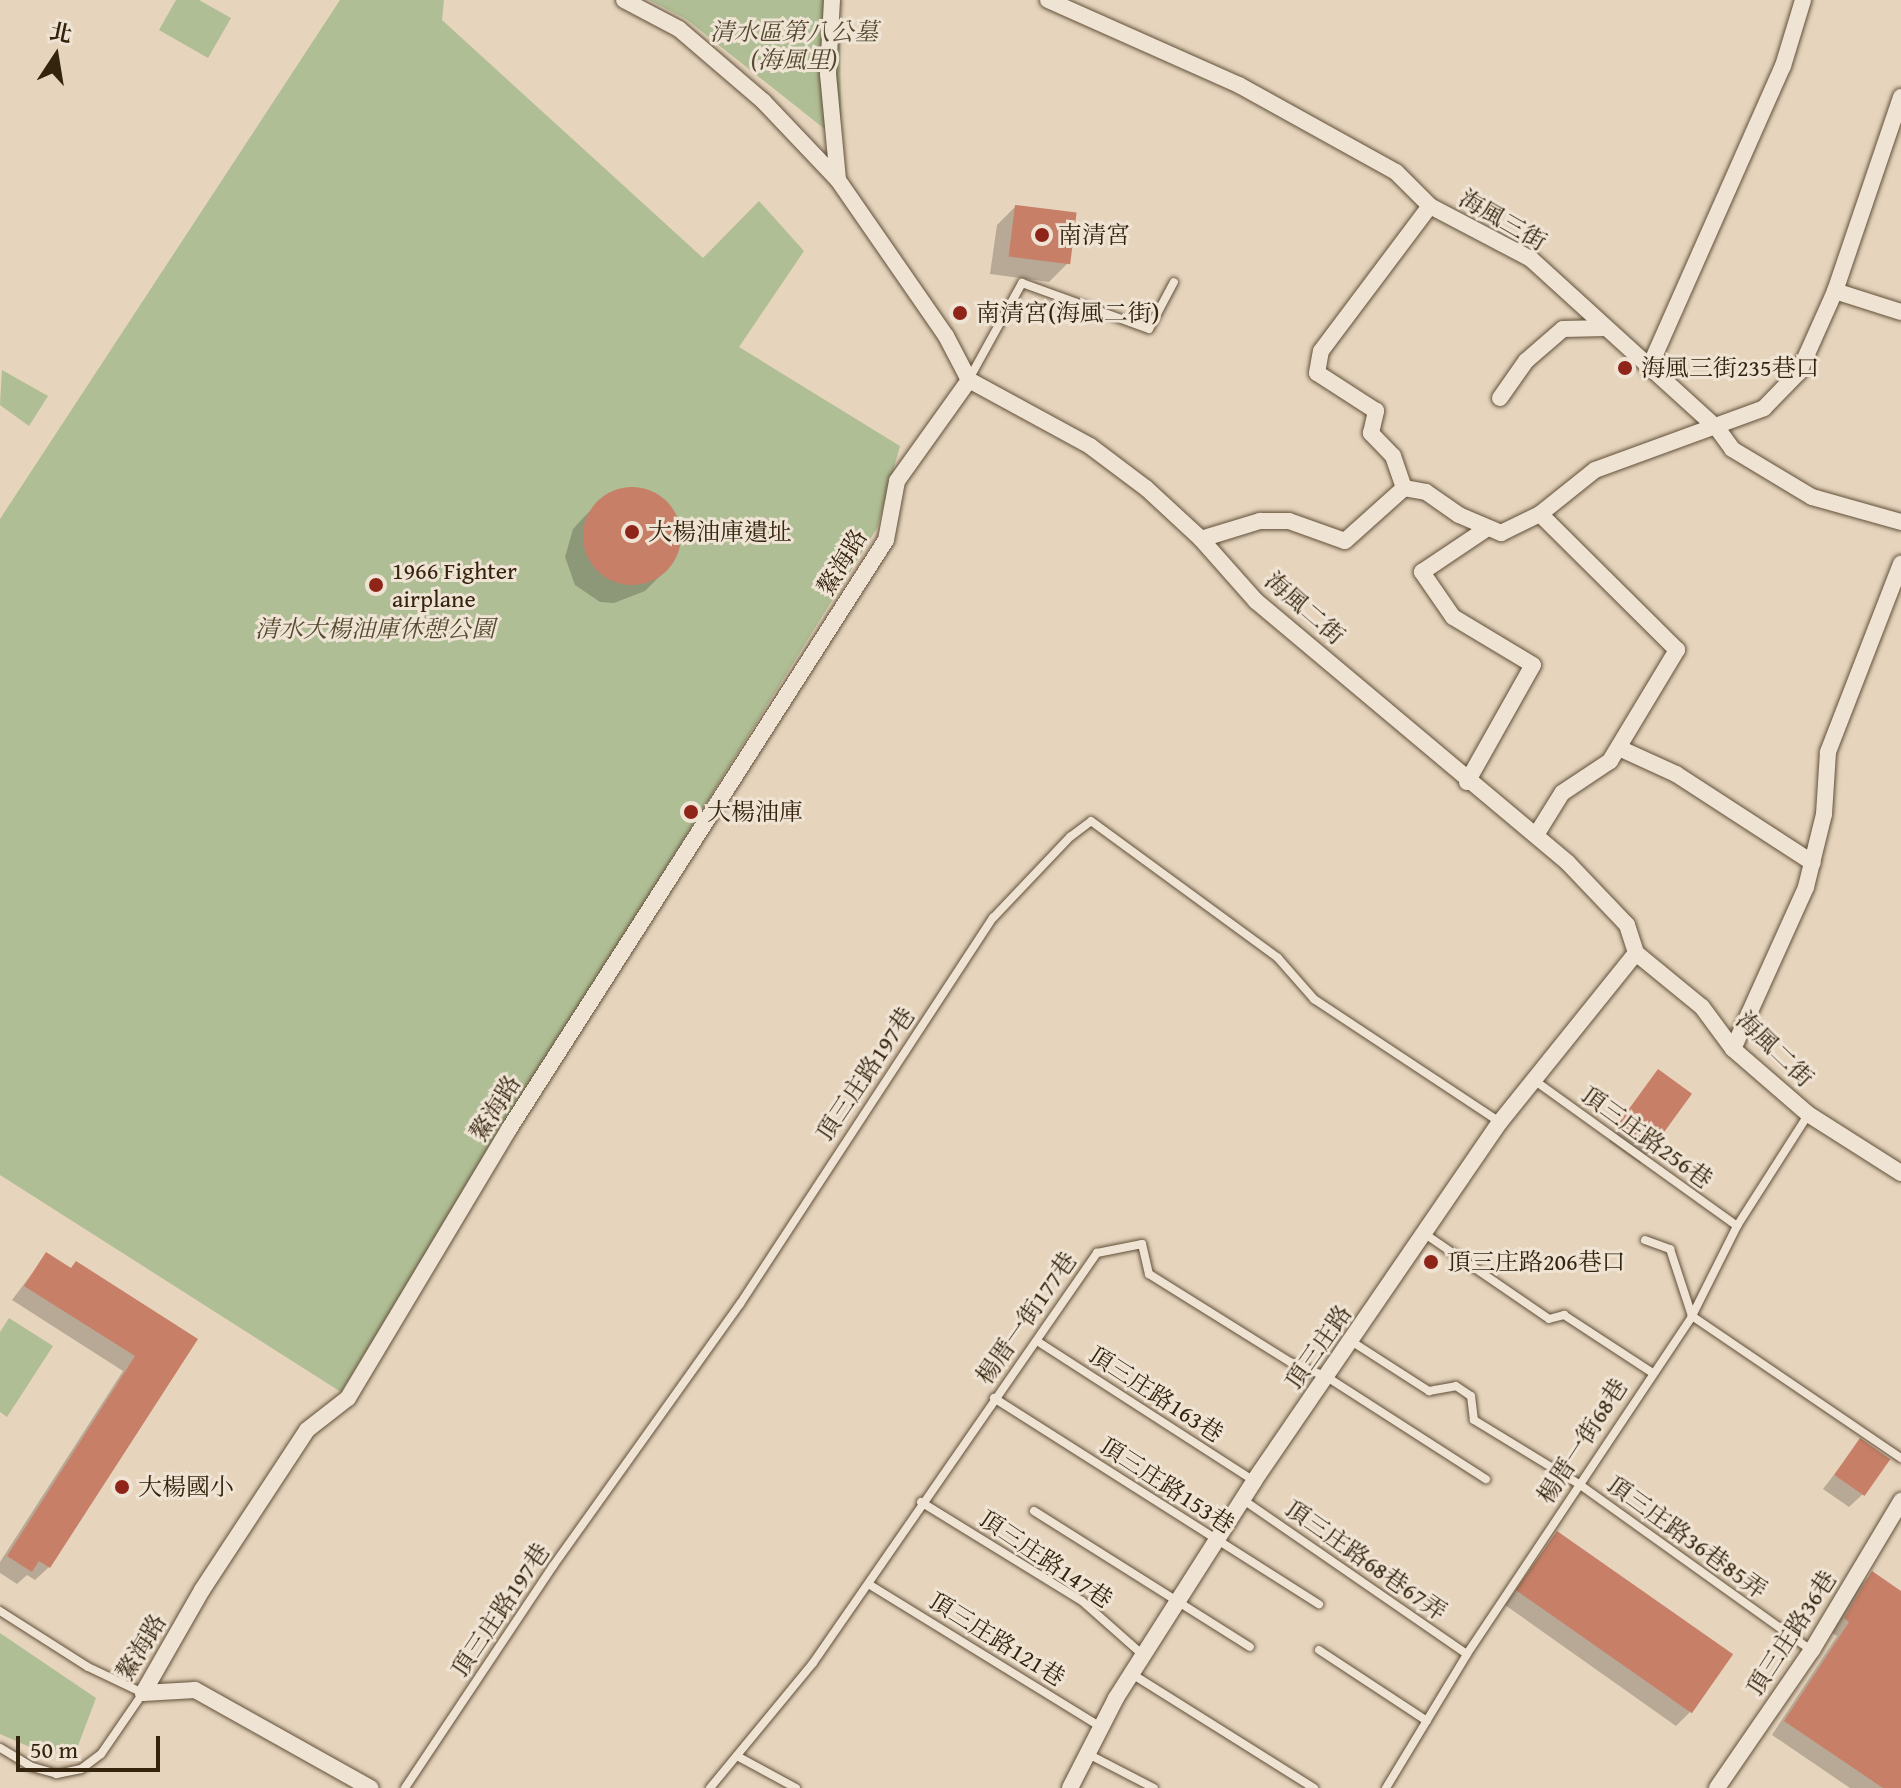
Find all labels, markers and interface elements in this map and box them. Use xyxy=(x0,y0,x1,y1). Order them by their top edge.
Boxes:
text: 北 xyxy=(47,15,75,50)
north arrow xyxy=(16,16,96,96)
park label: 清水區第八公墓 (海風里) xyxy=(710,18,878,74)
street label: 海風三街 xyxy=(1454,184,1552,256)
place label: 南清宮 xyxy=(1058,221,1130,249)
marker: 南清宮 xyxy=(1033,226,1051,244)
place label: 南清宮(海風二街) xyxy=(976,299,1159,327)
marker: 南清宮(海風二街) xyxy=(951,304,969,322)
place label: 海風三街235巷口 xyxy=(1641,354,1820,382)
marker: 海風三街235巷口 xyxy=(1616,359,1634,377)
place label: 大楊油庫遺址 xyxy=(648,518,792,546)
marker: 大楊油庫遺址 xyxy=(623,523,641,541)
street label: 鰲海路 xyxy=(811,524,873,600)
place label: 1966 Fighter airplane xyxy=(392,557,517,613)
street label: 海風二街 xyxy=(1259,566,1351,650)
marker: 1966 Fighter airplane xyxy=(367,576,385,594)
park label: 清水大楊油庫休憩公園 xyxy=(255,615,495,643)
place label: 大楊油庫 xyxy=(707,798,803,826)
marker: 大楊油庫 xyxy=(682,803,700,821)
street label: 頂三庄路197巷 xyxy=(810,1002,920,1146)
street label: 海風二街 xyxy=(1730,1005,1820,1093)
street label: 鰲海路 xyxy=(464,1070,526,1146)
street label: 頂三庄路256巷 xyxy=(1576,1080,1718,1194)
street label: 楊厝一街177巷 xyxy=(970,1246,1082,1390)
place label: 頂三庄路206巷口 xyxy=(1447,1248,1626,1276)
marker: 頂三庄路206巷口 xyxy=(1422,1253,1440,1271)
street label: 頂三庄路 xyxy=(1279,1299,1357,1395)
street label: 頂三庄路163巷 xyxy=(1083,1340,1229,1448)
street label: 楊厝一街68巷 xyxy=(1531,1373,1633,1509)
street label: 頂三庄路153巷 xyxy=(1094,1431,1240,1539)
street label: 頂三庄路36巷85弄 xyxy=(1602,1469,1772,1605)
place label: 大楊國小 xyxy=(138,1473,234,1501)
marker: 大楊國小 xyxy=(113,1478,131,1496)
street label: 頂三庄路68巷67弄 xyxy=(1280,1494,1452,1626)
street label: 頂三庄路147巷 xyxy=(974,1504,1118,1614)
street label: 頂三庄路197巷 xyxy=(445,1538,555,1682)
street label: 頂三庄路36巷 xyxy=(1740,1565,1842,1701)
street label: 頂三庄路121巷 xyxy=(924,1586,1070,1692)
street label: 鰲海路 xyxy=(110,1609,172,1685)
scale bar xyxy=(20,1720,164,1770)
text: 50 m xyxy=(30,1732,78,1767)

